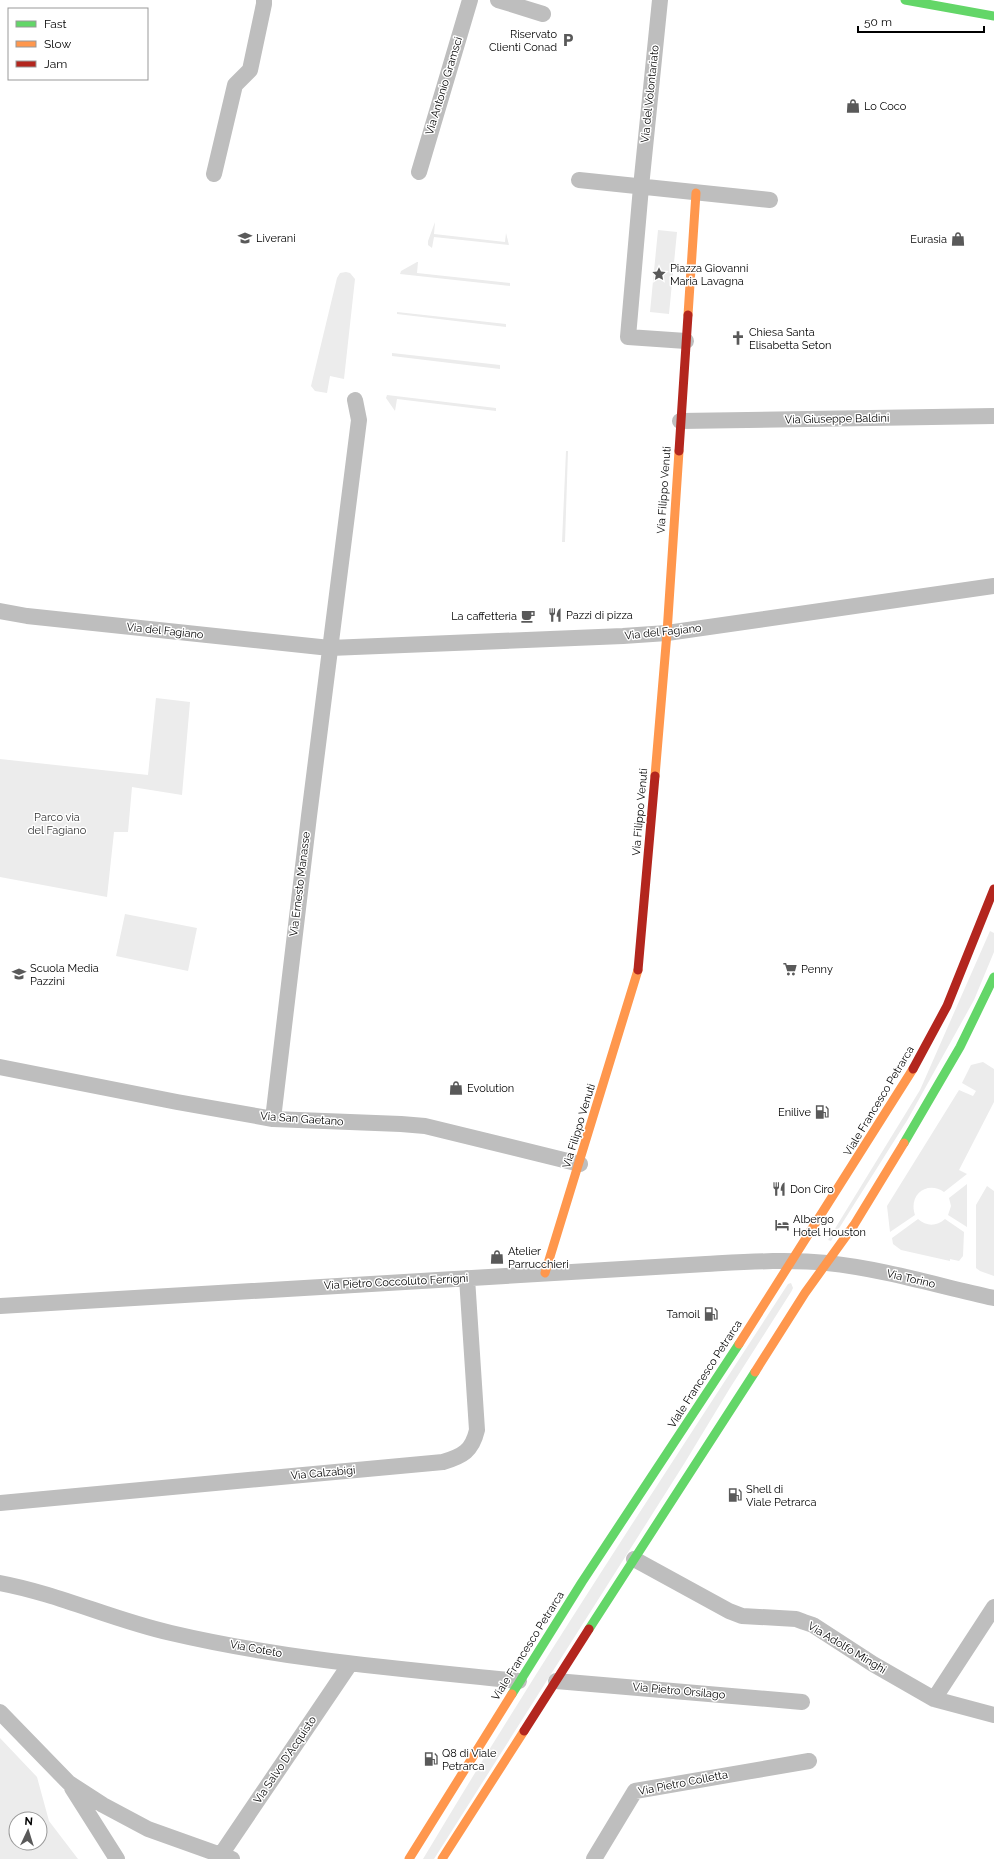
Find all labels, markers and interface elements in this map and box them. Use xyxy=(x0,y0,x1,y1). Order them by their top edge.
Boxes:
legend xyxy=(8,8,148,80)
scale bar xyxy=(858,8,984,34)
text: 50 m xyxy=(864,15,892,29)
text: Fast xyxy=(44,17,67,31)
place label: Riservato Clienti Conad xyxy=(489,28,557,54)
parking icon: Riservato Clienti Conad xyxy=(560,32,576,48)
street label: Via Antonio Gramsci xyxy=(423,35,465,137)
text: Slow xyxy=(44,37,71,51)
street label: Via del Volontariato xyxy=(638,44,662,144)
text: Jam xyxy=(44,57,67,71)
shop icon: Lo Coco xyxy=(845,98,861,114)
place label: Lo Coco xyxy=(864,100,907,113)
school or university icon: Liverani xyxy=(237,230,253,246)
shop icon: Eurasia xyxy=(950,231,966,247)
place label: Liverani xyxy=(256,232,296,245)
place label: Eurasia xyxy=(910,233,947,246)
place label: Piazza Giovanni Maria Lavagna xyxy=(670,262,748,288)
place icon: Piazza Giovanni Maria Lavagna xyxy=(651,266,667,282)
place label: Chiesa Santa Elisabetta Seton xyxy=(749,326,831,352)
church icon: Chiesa Santa Elisabetta Seton xyxy=(730,330,746,346)
street label: Via Giuseppe Baldini xyxy=(785,412,889,426)
street label: Via Filippo Venuti xyxy=(654,446,674,534)
restaurant icon: Pazzi di pizza xyxy=(547,607,563,623)
cafe icon: La caffetteria xyxy=(520,608,536,624)
place label: Pazzi di pizza xyxy=(566,609,633,622)
place label: La caffetteria xyxy=(451,610,517,623)
street label: Via del Fagiano xyxy=(126,620,205,642)
street label: Via del Fagiano xyxy=(624,621,703,643)
street label: Via Filippo Venuti xyxy=(630,768,650,856)
park label: Parco via del Fagiano xyxy=(28,811,87,837)
street label: Via Ernesto Manasse xyxy=(287,830,313,937)
supermarket icon: Penny xyxy=(782,961,798,977)
place label: Scuola Media Pazzini xyxy=(30,962,99,988)
place label: Penny xyxy=(801,963,833,976)
school or university icon: Scuola Media Pazzini xyxy=(11,966,27,982)
street label: Viale Francesco Petrarca xyxy=(841,1044,917,1158)
shop icon: Evolution xyxy=(448,1080,464,1096)
place label: Evolution xyxy=(467,1082,514,1095)
street label: Via Filippo Venuti xyxy=(560,1082,598,1170)
fuel station icon: Enilive xyxy=(814,1104,830,1120)
place label: Enilive xyxy=(778,1106,812,1119)
street label: Via San Gaetano xyxy=(260,1110,345,1128)
restaurant icon: Don Ciro xyxy=(771,1181,787,1197)
place label: Don Ciro xyxy=(790,1183,834,1196)
place label: Albergo Hotel Houston xyxy=(793,1213,866,1239)
hotel icon: Albergo Hotel Houston xyxy=(774,1217,790,1233)
place label: Atelier Parrucchieri xyxy=(508,1245,569,1271)
shop icon: Atelier Parrucchieri xyxy=(489,1249,505,1265)
street label: Via Torino xyxy=(885,1267,937,1291)
street label: Via Pietro Coccoluto Ferrigni xyxy=(324,1272,468,1292)
fuel station icon: Tamoil xyxy=(703,1306,719,1322)
place label: Tamoil xyxy=(666,1308,700,1321)
street label: Viale Francesco Petrarca xyxy=(665,1318,745,1430)
street label: Via Calzabigi xyxy=(290,1464,356,1482)
place label: Shell di Viale Petrarca xyxy=(746,1483,817,1509)
fuel station icon: Shell di Viale Petrarca xyxy=(727,1487,743,1503)
street label: Viale Francesco Petrarca xyxy=(489,1589,567,1703)
street label: Via Adolfo Minghi xyxy=(806,1620,888,1676)
street label: Via Coteto xyxy=(229,1638,284,1660)
street label: Via Pietro Orsilago xyxy=(632,1680,726,1702)
street label: Via Salvo D'Acquisto xyxy=(251,1713,319,1806)
place label: Q8 di Viale Petrarca xyxy=(442,1747,497,1773)
fuel station icon: Q8 di Viale Petrarca xyxy=(423,1751,439,1767)
street label: Via Pietro Colletta xyxy=(637,1768,729,1798)
north arrow xyxy=(8,1811,48,1851)
text: N xyxy=(24,1815,33,1828)

